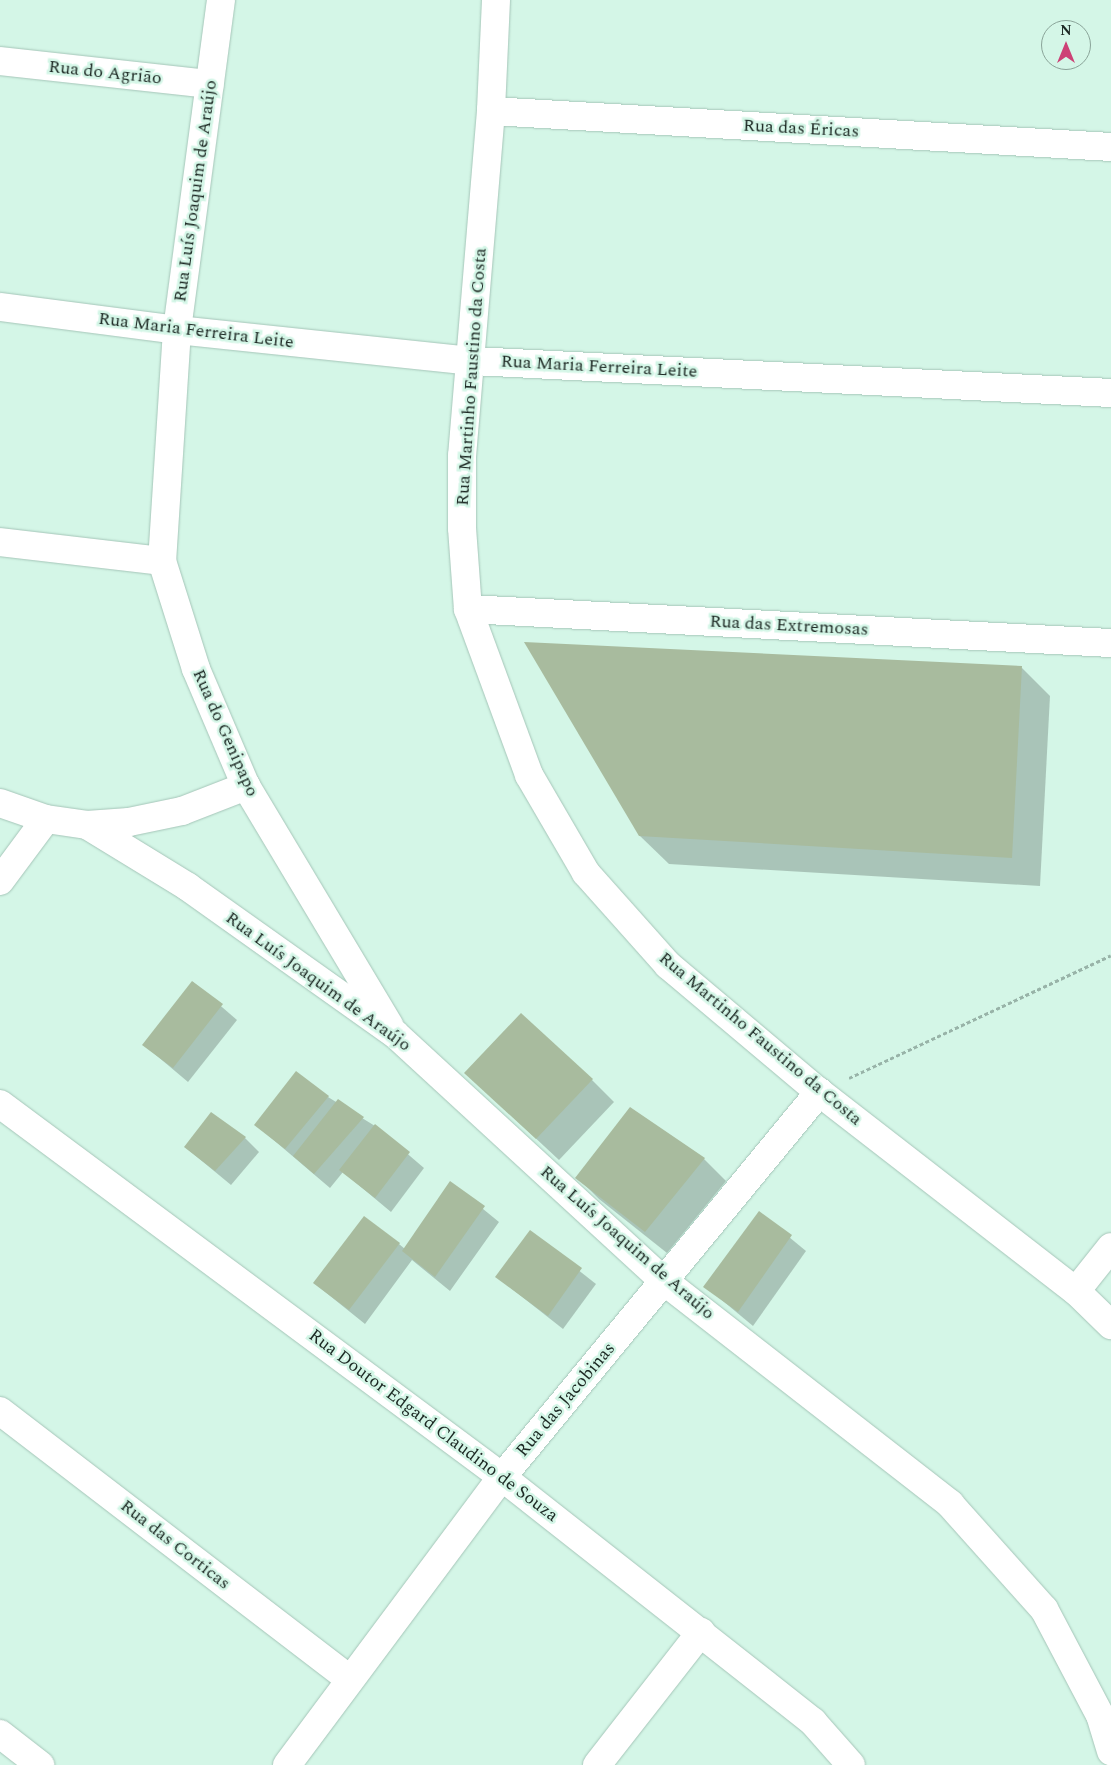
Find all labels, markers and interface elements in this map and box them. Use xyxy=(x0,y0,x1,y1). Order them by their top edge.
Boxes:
north arrow xyxy=(1041,20,1091,70)
text: N xyxy=(1060,20,1072,41)
street label: Rua do Agrião xyxy=(47,56,163,90)
street label: Rua Luís Joaquim de Araújo xyxy=(170,79,222,303)
street label: Rua das Éricas xyxy=(742,115,860,143)
street label: Rua Martinho Faustino da Costa xyxy=(452,247,492,507)
street label: Rua Maria Ferreira Leite xyxy=(97,308,295,354)
street label: Rua Maria Ferreira Leite xyxy=(500,351,698,383)
street label: Rua das Extremosas xyxy=(709,611,869,641)
street label: Rua do Genipapo xyxy=(187,666,263,800)
street label: Rua Luís Joaquim de Araújo xyxy=(221,907,415,1057)
street label: Rua Martinho Faustino da Costa xyxy=(654,948,866,1130)
street label: Rua Luís Joaquim de Araújo xyxy=(535,1161,719,1325)
street label: Rua Doutor Edgard Claudino de Souza xyxy=(304,1325,562,1527)
street label: Rua das Jacobinas xyxy=(512,1338,620,1462)
street label: Rua das Corticas xyxy=(116,1495,234,1595)

